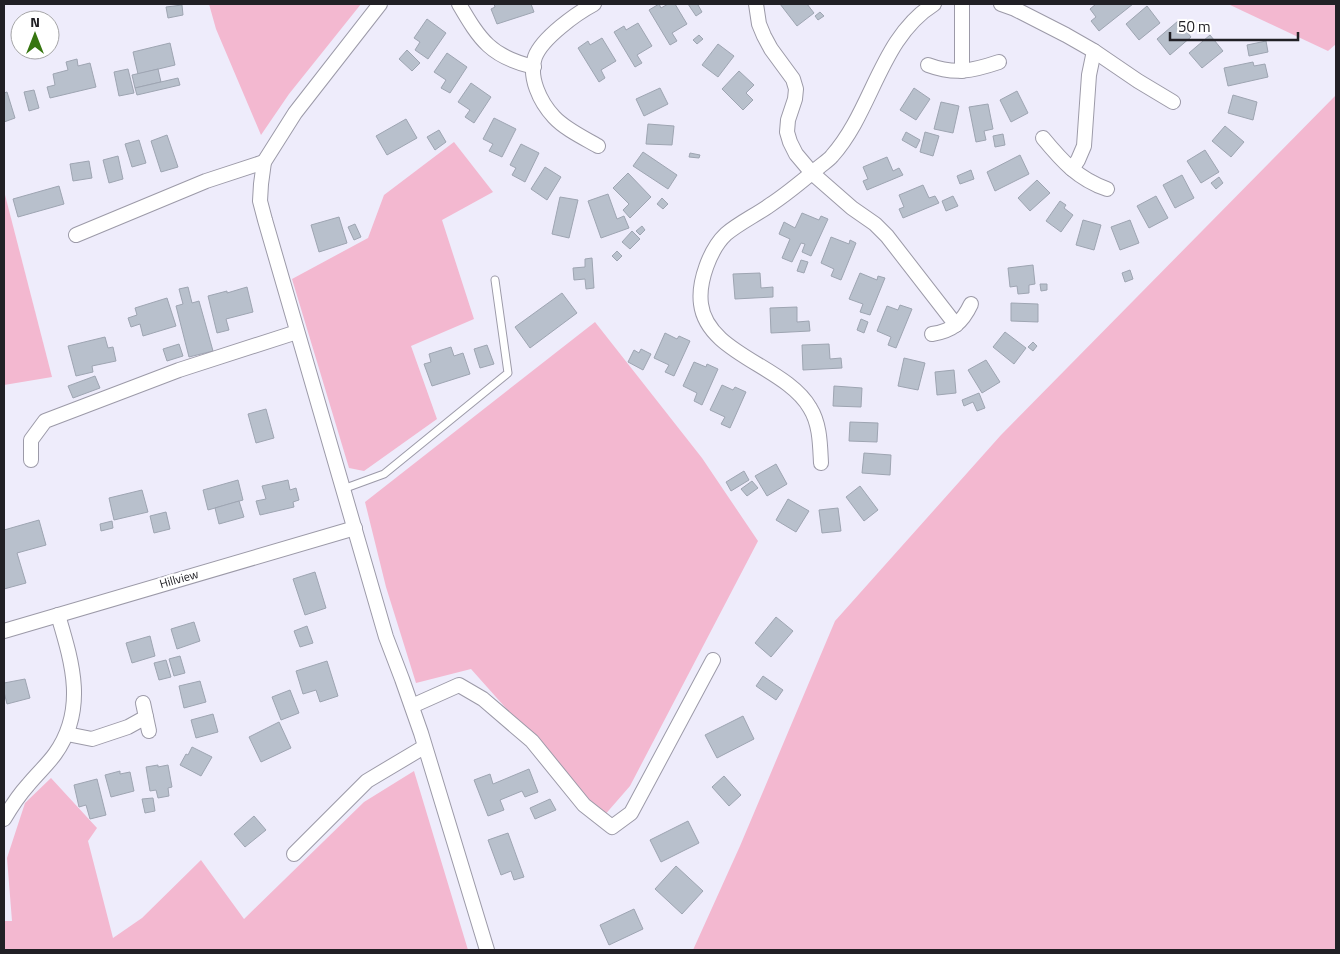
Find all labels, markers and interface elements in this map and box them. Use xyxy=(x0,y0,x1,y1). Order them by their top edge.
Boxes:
north arrow xyxy=(10,10,60,60)
scale bar xyxy=(1170,10,1298,42)
text: N xyxy=(30,11,40,32)
text: 50 m xyxy=(1178,15,1211,38)
street label: Hillview xyxy=(157,564,201,593)

